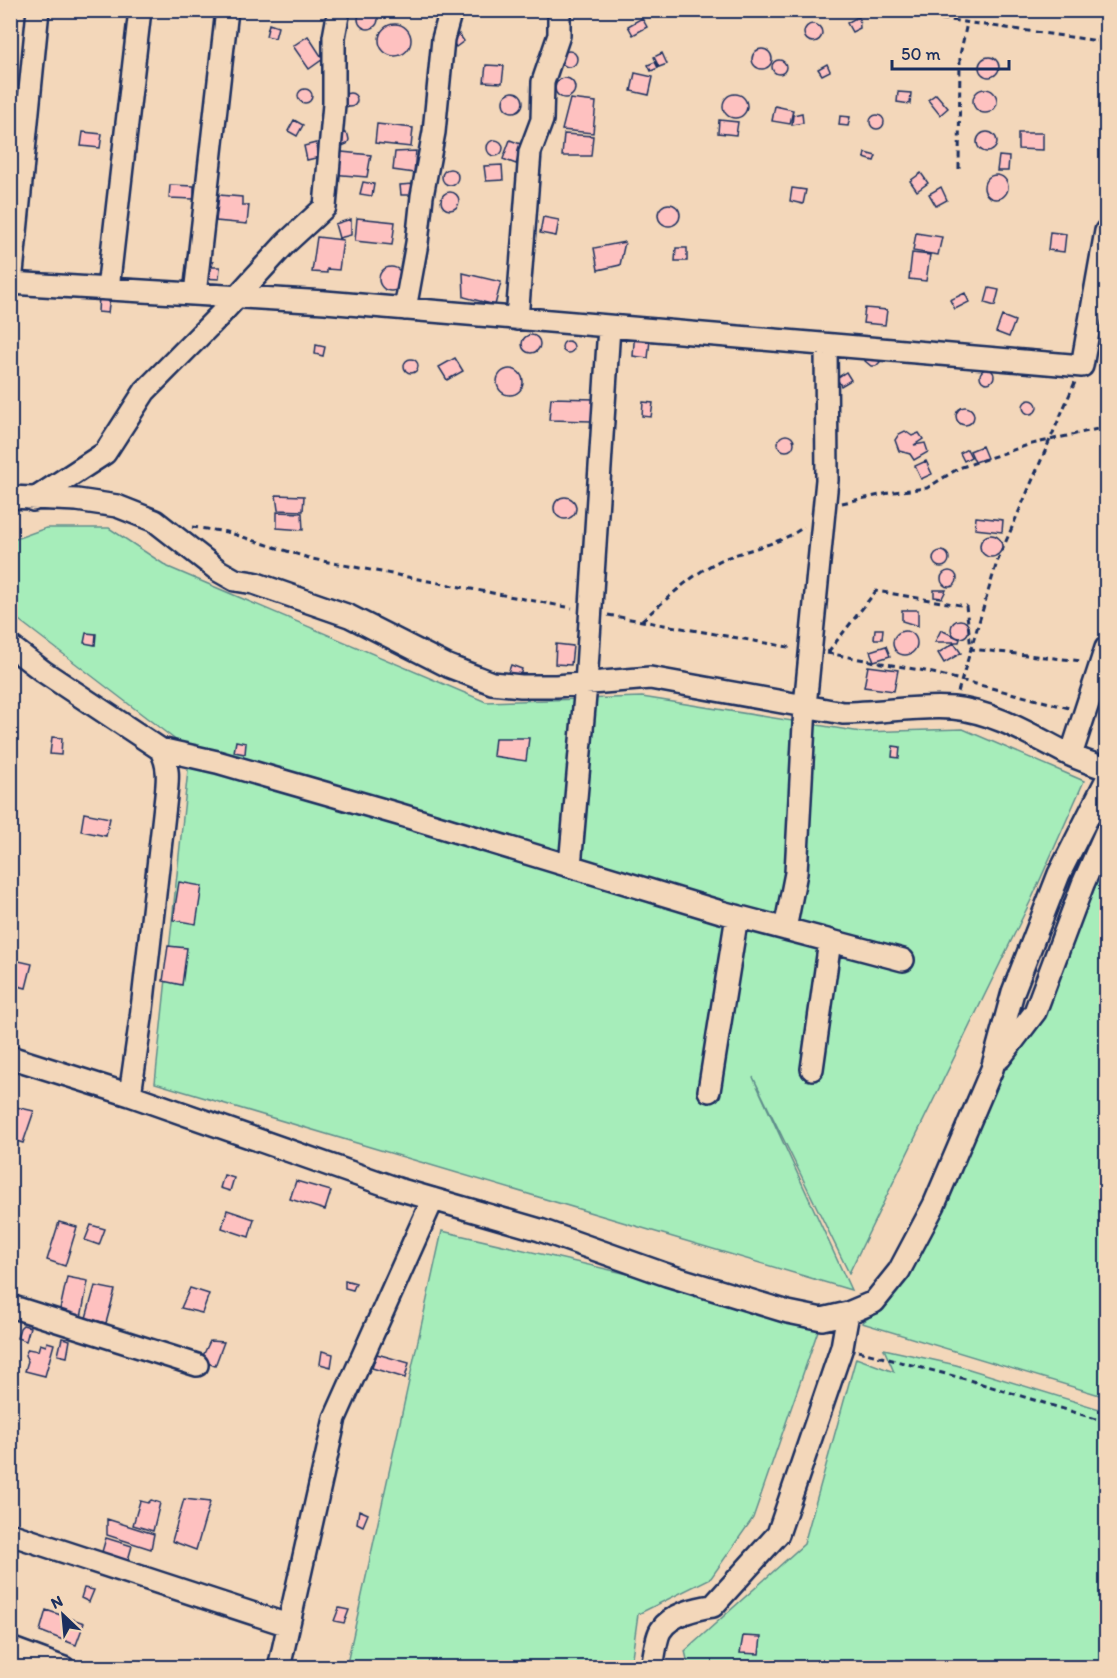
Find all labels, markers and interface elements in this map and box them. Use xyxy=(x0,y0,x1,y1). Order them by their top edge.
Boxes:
scale bar xyxy=(892,33,1009,71)
text: 50 m xyxy=(901,43,941,65)
north arrow xyxy=(33,1585,93,1645)
text: N xyxy=(48,1591,66,1613)

